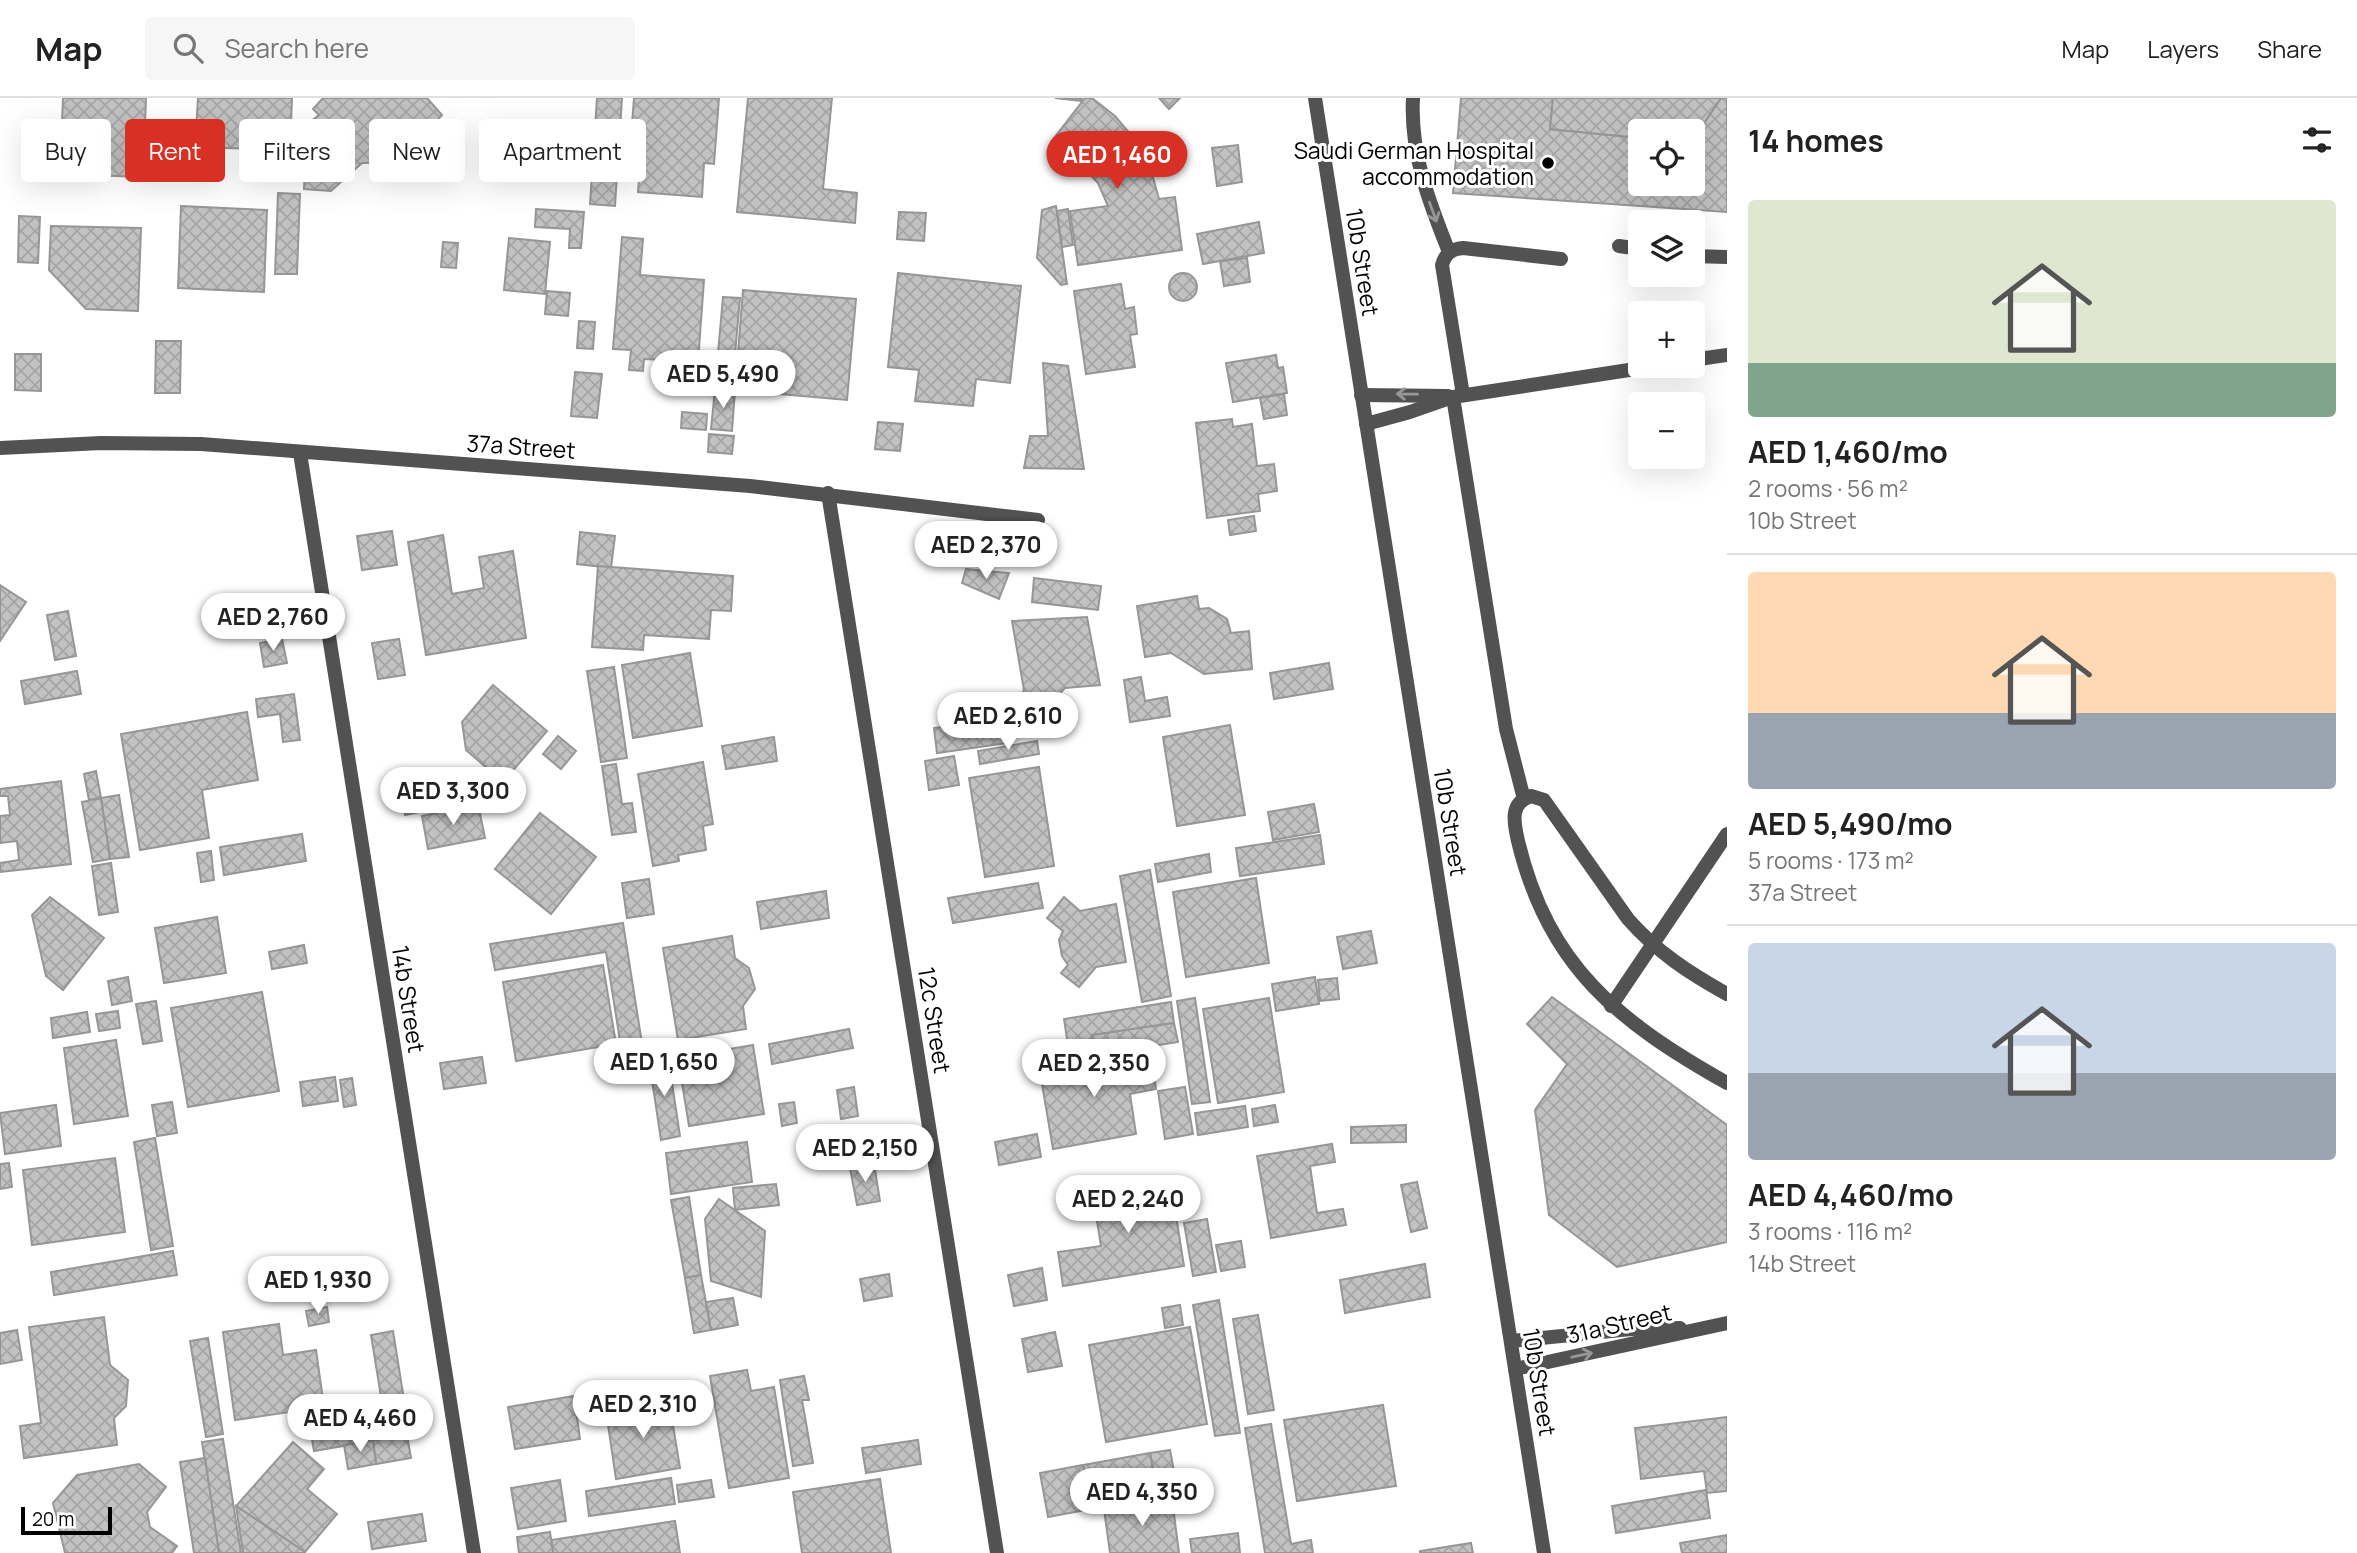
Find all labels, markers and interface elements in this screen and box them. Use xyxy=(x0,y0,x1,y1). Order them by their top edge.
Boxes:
search box xyxy=(145,17,635,80)
text: Map xyxy=(35,26,103,71)
icon: search xyxy=(169,29,207,67)
text: Search here xyxy=(225,30,369,66)
text: Map xyxy=(2062,32,2109,65)
text: Layers xyxy=(2147,32,2219,65)
text: Share xyxy=(2257,32,2322,65)
chip: Buy xyxy=(21,119,111,182)
chip: Rent xyxy=(125,119,225,182)
chip: Filters xyxy=(239,119,355,182)
chip: New xyxy=(369,119,465,182)
chip: Apartment xyxy=(479,119,646,182)
map controls xyxy=(1628,119,1705,469)
button: locate xyxy=(1628,119,1705,196)
text: 14 homes xyxy=(1748,120,1884,161)
icon: filters xyxy=(2298,121,2336,159)
pin: AED 1,460 xyxy=(1037,132,1197,191)
place label: Saudi German Hospital accommodation xyxy=(1294,134,1534,192)
text: AED 1,460 xyxy=(1062,138,1172,170)
marker: Saudi German Hospital accommodation xyxy=(1540,155,1556,171)
one-way arrow xyxy=(1428,201,1441,223)
street label: 10b Street xyxy=(1339,206,1387,318)
button: layers xyxy=(1628,210,1705,287)
icon: home xyxy=(1979,245,2105,371)
button: + xyxy=(1628,301,1705,378)
pin: AED 5,490 xyxy=(643,350,803,410)
text: AED 5,490 xyxy=(667,357,779,389)
one-way arrow xyxy=(1396,388,1419,401)
button: − xyxy=(1628,392,1705,469)
street label: 37a Street xyxy=(465,426,577,466)
text: AED 1,460/mo xyxy=(1748,431,1948,472)
text: 2 rooms · 56 m² xyxy=(1748,472,1908,504)
text: 10b Street xyxy=(1748,504,1857,536)
pin: AED 2,370 xyxy=(906,522,1066,581)
text: AED 2,370 xyxy=(930,528,1042,560)
pin: AED 2,760 xyxy=(193,594,353,653)
text: AED 2,760 xyxy=(217,600,329,632)
icon: home xyxy=(1979,617,2105,743)
pin: AED 2,610 xyxy=(928,692,1088,752)
text: AED 2,610 xyxy=(953,699,1063,731)
street label: 10b Street xyxy=(1427,766,1475,878)
pin: AED 3,300 xyxy=(373,768,533,827)
text: AED 3,300 xyxy=(396,774,510,806)
text: AED 5,490/mo xyxy=(1748,803,1953,844)
text: 5 rooms · 173 m² xyxy=(1748,844,1914,876)
text: 37a Street xyxy=(1748,876,1857,908)
street label: 14b Street xyxy=(385,943,433,1055)
street label: 12c Street xyxy=(911,965,959,1075)
icon: home xyxy=(1979,988,2105,1114)
pin: AED 1,650 xyxy=(584,1038,744,1098)
pin: AED 2,350 xyxy=(1014,1040,1174,1099)
text: AED 1,650 xyxy=(610,1045,718,1077)
text: AED 2,350 xyxy=(1038,1046,1150,1078)
pin: AED 2,150 xyxy=(785,1124,945,1184)
text: AED 2,150 xyxy=(812,1131,918,1163)
text: AED 4,460/mo xyxy=(1748,1174,1953,1215)
pin: AED 2,240 xyxy=(1048,1176,1208,1235)
text: AED 2,240 xyxy=(1072,1182,1184,1214)
text: 3 rooms · 116 m² xyxy=(1748,1215,1912,1247)
text: 14b Street xyxy=(1748,1247,1856,1279)
pin: AED 1,930 xyxy=(238,1256,398,1316)
text: AED 1,930 xyxy=(264,1263,372,1295)
street label: 31a Street xyxy=(1563,1295,1675,1351)
street label: 10b Street xyxy=(1516,1326,1564,1438)
one-way arrow xyxy=(1570,1347,1593,1361)
pin: AED 2,310 xyxy=(563,1380,723,1440)
text: AED 2,310 xyxy=(589,1387,697,1419)
pin: AED 4,460 xyxy=(280,1394,440,1454)
text: AED 4,460 xyxy=(303,1401,417,1433)
pin: AED 4,350 xyxy=(1062,1468,1222,1528)
text: AED 4,350 xyxy=(1086,1475,1198,1507)
scale bar xyxy=(21,1504,112,1536)
text: 20 m xyxy=(32,1506,74,1532)

